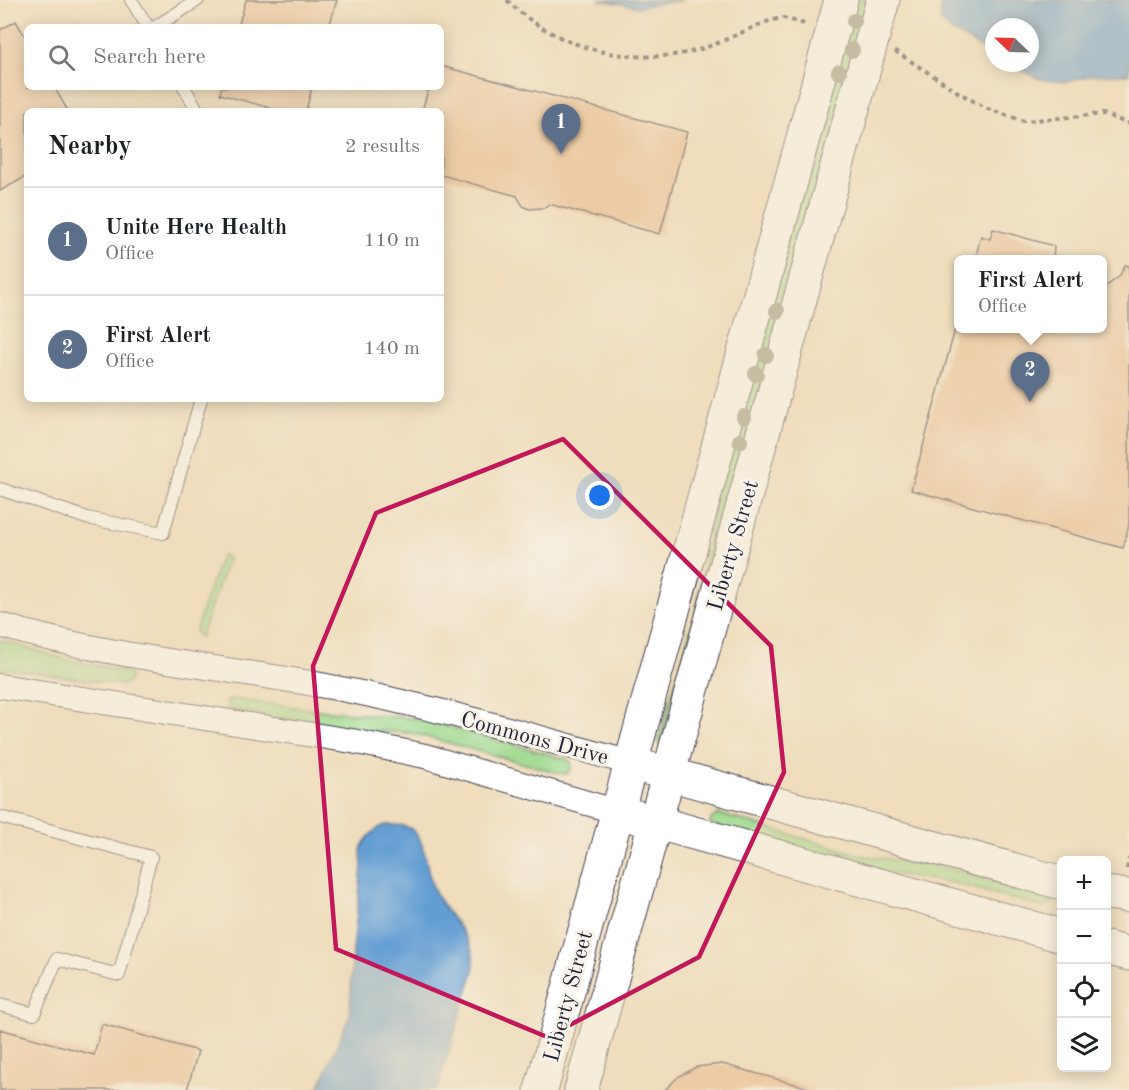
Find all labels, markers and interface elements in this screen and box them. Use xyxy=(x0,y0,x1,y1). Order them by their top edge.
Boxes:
north arrow xyxy=(985,18,1039,72)
search box xyxy=(24,24,444,90)
icon: search xyxy=(45,41,78,74)
text: Search here xyxy=(93,46,206,68)
pin: 1 xyxy=(542,104,580,154)
text: Nearby xyxy=(48,134,132,160)
text: 2 results xyxy=(345,137,420,157)
text: Unite Here Health xyxy=(105,217,287,239)
text: 1 xyxy=(62,231,73,251)
text: 110 m xyxy=(364,231,420,251)
text: Office xyxy=(105,244,154,264)
popup xyxy=(954,255,1107,333)
text: First Alert xyxy=(978,270,1083,292)
text: Office xyxy=(978,297,1027,317)
text: First Alert xyxy=(105,325,211,347)
text: 2 xyxy=(62,339,73,359)
text: 140 m xyxy=(364,339,420,359)
text: Office xyxy=(105,352,154,372)
pin: 2 xyxy=(1010,352,1050,402)
street label: Liberty Street xyxy=(705,478,763,613)
your location xyxy=(585,481,614,510)
street label: Commons Drive xyxy=(458,709,611,769)
map controls xyxy=(1057,856,1111,1072)
button: + xyxy=(1057,856,1111,910)
button: − xyxy=(1057,910,1111,964)
street label: Liberty Street xyxy=(541,929,597,1065)
button: locate xyxy=(1057,964,1111,1018)
button: layers xyxy=(1057,1018,1111,1072)

